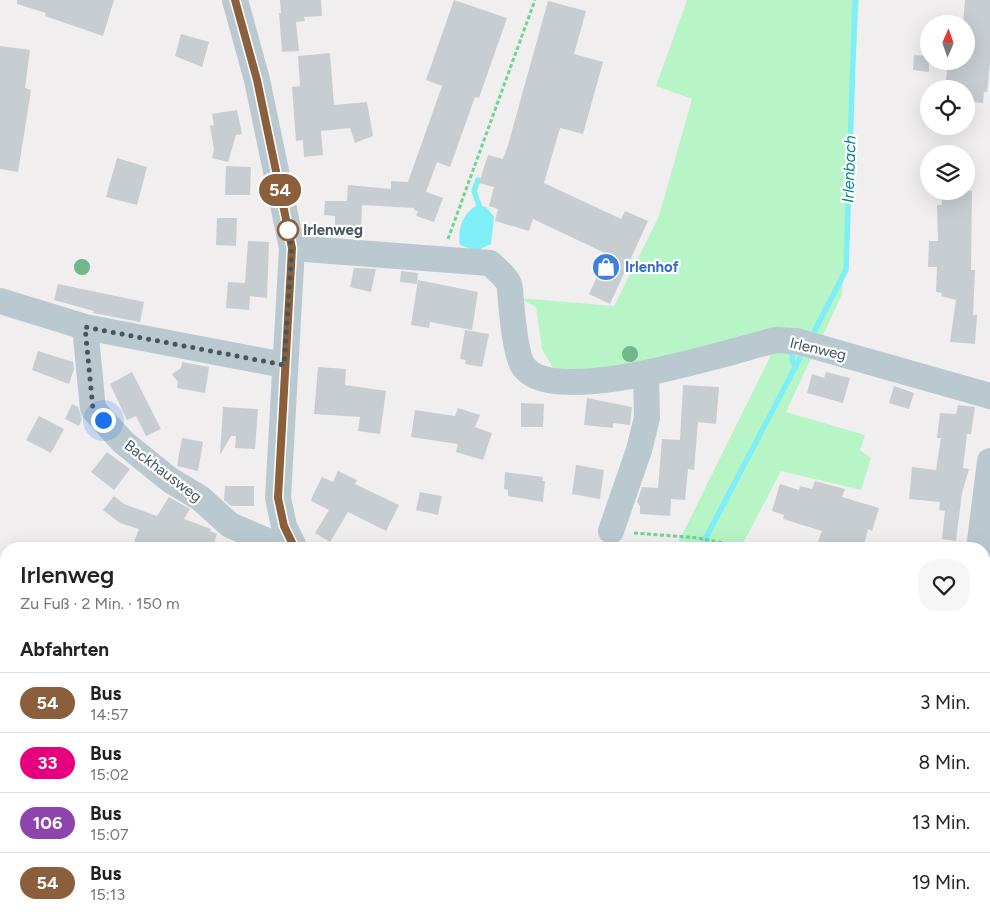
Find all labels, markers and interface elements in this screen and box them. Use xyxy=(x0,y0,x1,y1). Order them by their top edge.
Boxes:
north arrow xyxy=(920,15,975,70)
map controls xyxy=(920,15,975,200)
button: locate xyxy=(920,80,975,135)
water label: Irlenbach xyxy=(838,135,860,203)
button: layers xyxy=(920,145,975,200)
line badge: 54 xyxy=(258,174,302,206)
text: 54 xyxy=(269,179,291,201)
marker: Irlenweg xyxy=(277,219,299,241)
place label: Irlenweg xyxy=(303,221,363,239)
shop icon: Irlenhof xyxy=(591,252,621,282)
place label: Irlenhof xyxy=(625,258,679,276)
street label: Irlenweg xyxy=(788,334,848,364)
your location xyxy=(91,408,116,433)
street label: Backhausweg xyxy=(121,436,205,506)
button: heart xyxy=(918,559,970,611)
text: Irlenweg xyxy=(20,560,114,589)
text: Zu Fuß · 2 Min. · 150 m xyxy=(20,594,180,613)
text: Abfahrten xyxy=(20,638,109,661)
text: Bus xyxy=(90,682,121,705)
text: 3 Min. xyxy=(920,691,970,714)
text: 54 xyxy=(37,692,58,714)
text: 14:57 xyxy=(90,705,128,724)
text: Bus xyxy=(90,742,121,765)
text: 8 Min. xyxy=(919,751,970,774)
text: 33 xyxy=(37,752,58,774)
text: 15:02 xyxy=(90,765,129,784)
text: Bus xyxy=(90,802,121,825)
text: 13 Min. xyxy=(912,811,970,834)
text: 106 xyxy=(33,812,62,834)
text: 15:07 xyxy=(90,825,129,844)
text: Bus xyxy=(90,862,121,885)
text: 19 Min. xyxy=(912,871,970,894)
text: 54 xyxy=(37,872,58,894)
text: 15:13 xyxy=(90,885,125,904)

